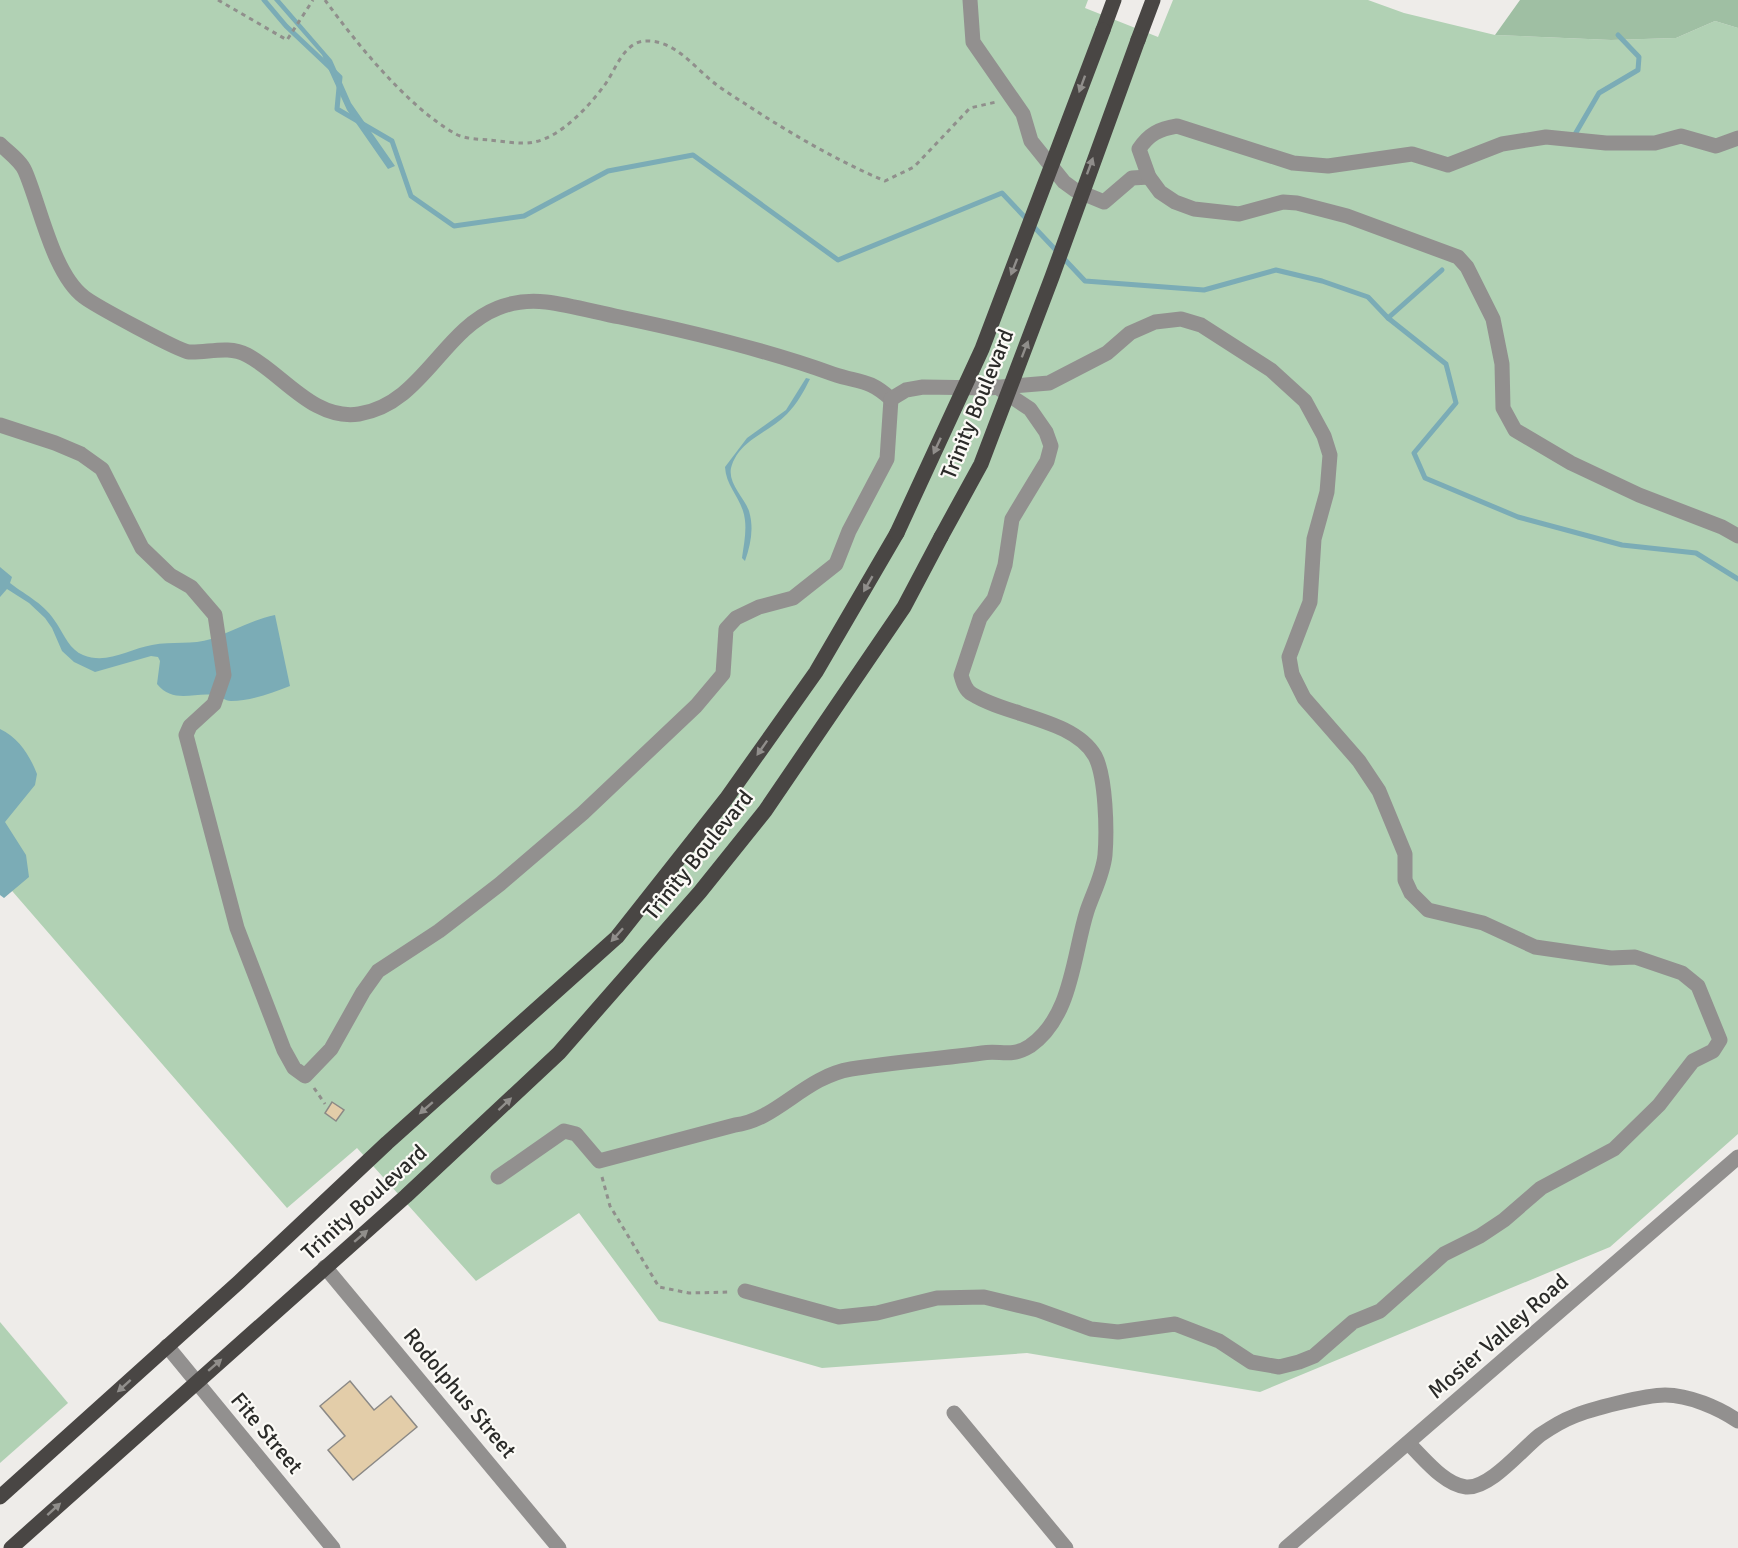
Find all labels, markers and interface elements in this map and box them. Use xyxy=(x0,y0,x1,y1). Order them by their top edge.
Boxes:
one-way arrow xyxy=(1077,76,1087,94)
one-way arrow xyxy=(1086,157,1096,175)
one-way arrow xyxy=(1008,258,1018,276)
street label: Trinity Boulevard xyxy=(935,325,1019,483)
one-way arrow xyxy=(1020,340,1030,358)
one-way arrow xyxy=(933,438,942,455)
one-way arrow xyxy=(862,576,873,592)
one-way arrow xyxy=(756,739,768,755)
street label: Trinity Boulevard xyxy=(637,785,759,925)
one-way arrow xyxy=(610,928,624,943)
one-way arrow xyxy=(497,1097,512,1111)
one-way arrow xyxy=(418,1102,434,1115)
street label: Trinity Boulevard xyxy=(296,1139,432,1265)
one-way arrow xyxy=(353,1230,368,1243)
street label: Mosier Valley Road xyxy=(1422,1268,1574,1404)
street label: Rodolphus Street xyxy=(398,1323,522,1464)
one-way arrow xyxy=(207,1359,222,1372)
one-way arrow xyxy=(117,1379,132,1392)
street label: Fite Street xyxy=(225,1387,309,1479)
one-way arrow xyxy=(46,1503,61,1516)

